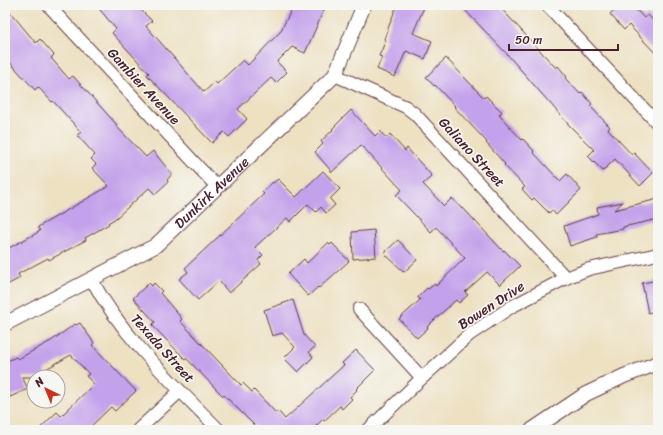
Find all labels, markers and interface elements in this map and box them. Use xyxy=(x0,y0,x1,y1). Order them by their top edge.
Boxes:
scale bar xyxy=(509,26,618,52)
text: 50 m xyxy=(515,29,542,51)
street label: Gambier Avenue xyxy=(101,42,187,131)
street label: Galiano Street xyxy=(432,111,511,193)
street label: Dunkirk Avenue xyxy=(168,150,255,235)
street label: Bowen Drive xyxy=(453,274,530,337)
street label: Texada Street xyxy=(124,308,201,389)
north arrow xyxy=(26,369,66,409)
text: N xyxy=(30,372,49,392)

